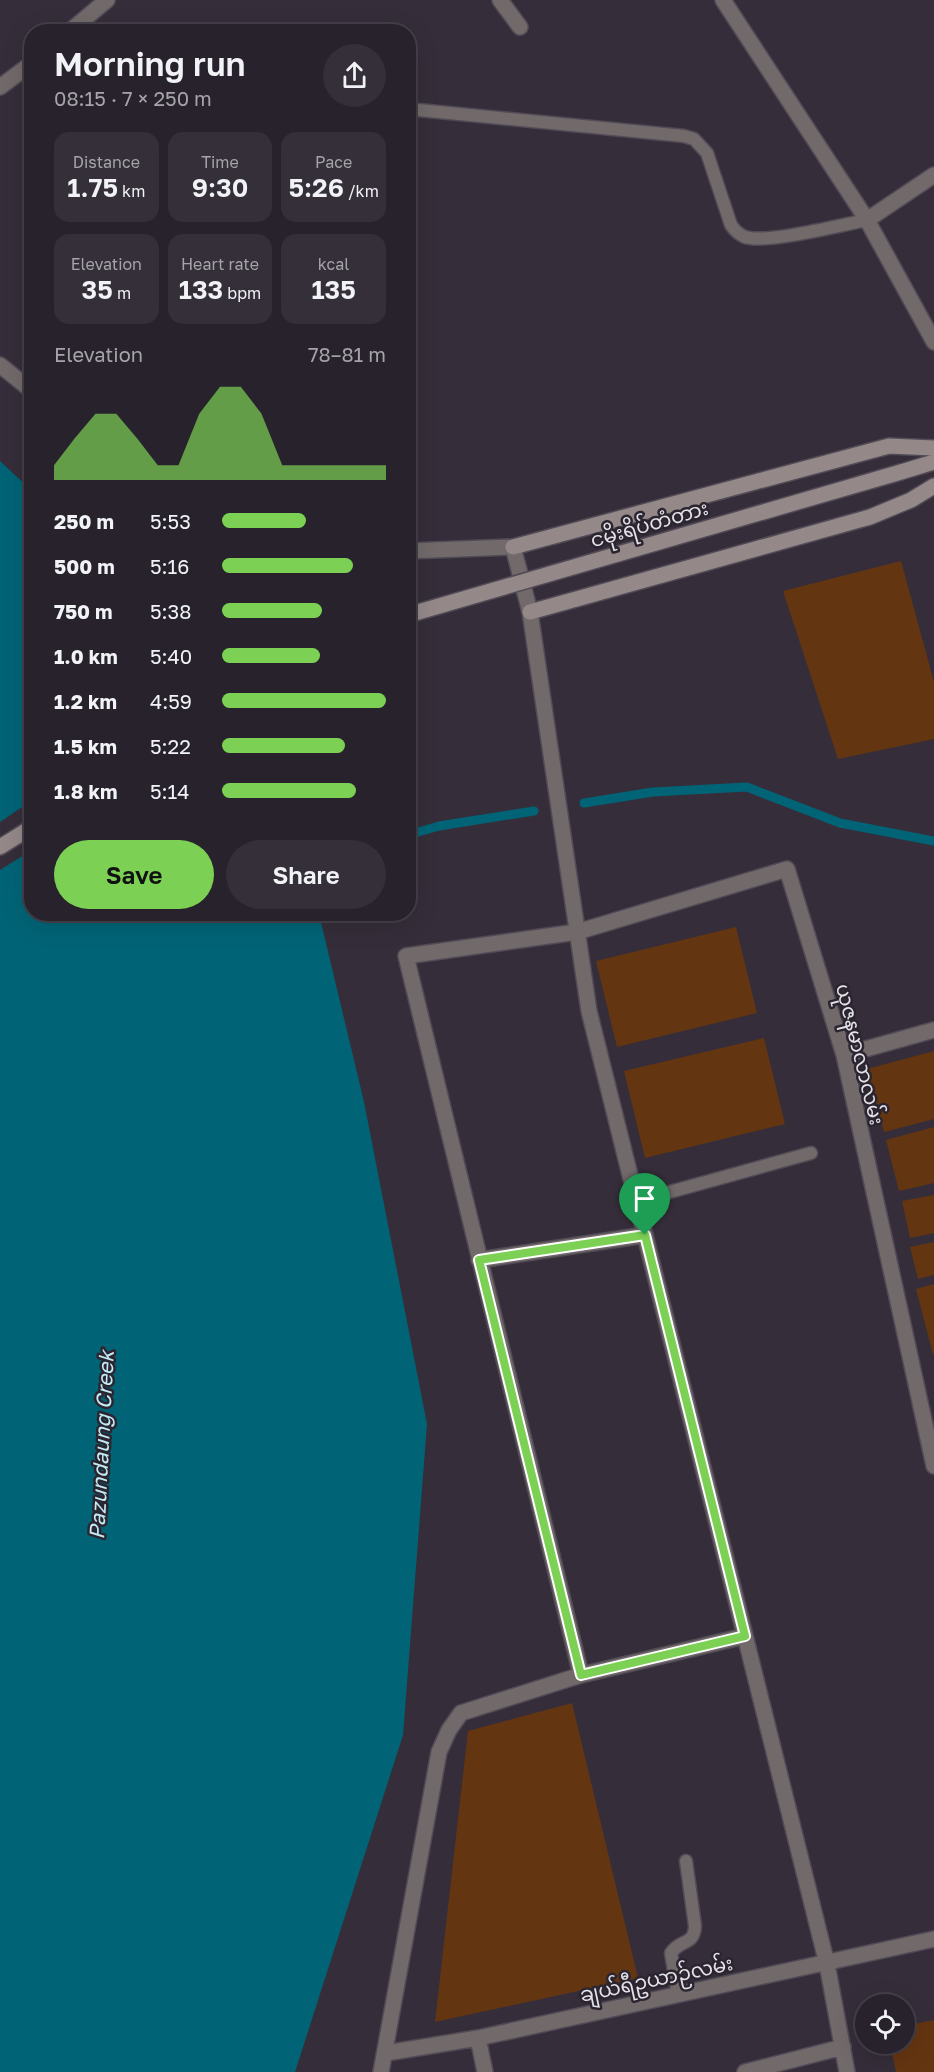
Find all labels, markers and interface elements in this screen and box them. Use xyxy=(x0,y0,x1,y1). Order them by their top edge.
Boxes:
text: Morning run xyxy=(54,44,246,83)
button: share xyxy=(323,44,386,107)
text: 08:15 · 7 × 250 m xyxy=(54,86,212,110)
text: Distance xyxy=(73,152,140,172)
text: Time xyxy=(201,152,239,172)
text: Pace xyxy=(315,152,352,172)
text: 1.75 xyxy=(67,172,118,203)
text: 9:30 xyxy=(192,172,248,203)
text: 5:26 xyxy=(288,172,344,203)
text: km xyxy=(118,181,145,201)
text: /km xyxy=(344,181,379,201)
text: Elevation xyxy=(71,254,142,274)
text: Heart rate xyxy=(181,254,259,274)
text: kcal xyxy=(318,254,349,274)
text: 35 xyxy=(82,274,113,305)
text: 133 xyxy=(179,274,223,305)
text: 135 xyxy=(311,274,356,305)
text: m xyxy=(113,283,131,303)
text: bpm xyxy=(223,283,261,303)
text: Elevation xyxy=(54,342,143,366)
text: 78–81 m xyxy=(308,342,386,366)
street label: ငမိုးရိပ်တံတား xyxy=(587,494,712,557)
text: 250 m xyxy=(54,509,114,533)
text: 5:53 xyxy=(150,509,191,533)
text: 500 m xyxy=(54,554,115,578)
text: 5:16 xyxy=(150,554,189,578)
text: 750 m xyxy=(54,599,113,623)
text: 5:38 xyxy=(150,599,192,623)
text: 1.0 km xyxy=(54,644,118,668)
text: 5:40 xyxy=(150,644,192,668)
text: 1.2 km xyxy=(54,689,117,713)
text: 4:59 xyxy=(150,689,192,713)
text: 1.5 km xyxy=(54,734,117,758)
text: 5:22 xyxy=(150,734,191,758)
text: 1.8 km xyxy=(54,779,118,803)
text: 5:14 xyxy=(150,779,190,803)
button: Save xyxy=(54,840,214,909)
button: Share xyxy=(226,840,386,909)
street label: ယုဇနမာလာလမ်း xyxy=(826,981,891,1129)
pin xyxy=(619,1173,670,1235)
icon: arrive xyxy=(628,1182,661,1215)
water label: Pazundaung Creek xyxy=(83,1348,119,1540)
street label: ချယ်ရီဥယာဉ်လမ်း xyxy=(577,1949,736,2011)
map controls xyxy=(855,1994,915,2054)
button: locate xyxy=(855,1994,915,2054)

